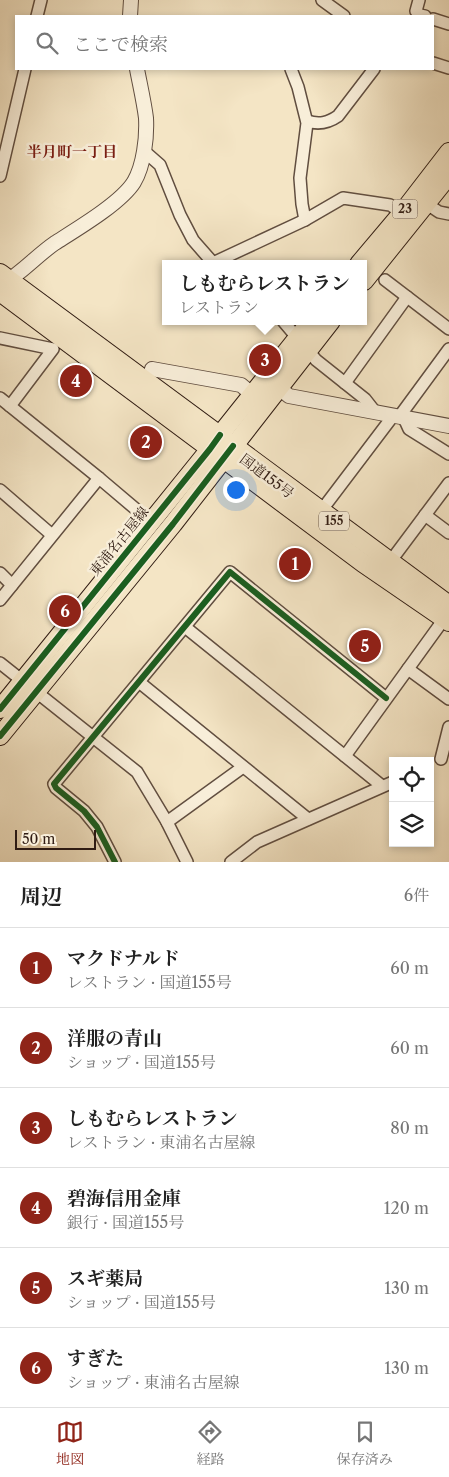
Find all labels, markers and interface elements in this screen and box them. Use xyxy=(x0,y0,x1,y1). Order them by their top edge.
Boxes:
search box xyxy=(15,15,434,70)
icon: search xyxy=(33,29,61,57)
text: ここで検索 xyxy=(73,33,168,56)
district label: 半月町一丁目 xyxy=(27,142,117,161)
road number: 23 xyxy=(392,200,418,218)
popup xyxy=(162,260,367,325)
text: しもむらレストラン xyxy=(179,272,350,295)
text: レストラン xyxy=(179,297,259,317)
pin: 3 xyxy=(249,341,281,379)
pin: 4 xyxy=(60,362,92,400)
pin: 2 xyxy=(130,423,162,461)
street label: 国道155号 xyxy=(236,450,298,502)
your location xyxy=(223,477,249,503)
street label: 東浦名古屋線 xyxy=(86,503,152,579)
road number: 155 xyxy=(319,512,349,530)
pin: 1 xyxy=(279,545,311,583)
pin: 6 xyxy=(49,592,81,630)
pin: 5 xyxy=(349,627,381,665)
map controls xyxy=(389,757,434,847)
button: locate xyxy=(389,757,434,802)
button: layers xyxy=(389,802,434,847)
scale bar xyxy=(15,827,96,850)
text: 50 m xyxy=(22,830,55,848)
text: 周辺 xyxy=(20,884,62,909)
text: 6件 xyxy=(404,885,429,905)
text: マクドナルド xyxy=(67,947,180,970)
text: 1 xyxy=(32,958,40,978)
text: 60 m xyxy=(390,958,429,978)
text: レストラン · 国道155号 xyxy=(67,972,232,992)
text: 洋服の青山 xyxy=(67,1027,162,1050)
text: 2 xyxy=(31,1038,41,1058)
text: 60 m xyxy=(390,1038,429,1058)
text: ショップ · 国道155号 xyxy=(67,1052,216,1072)
text: しもむらレストラン xyxy=(67,1107,237,1130)
text: 3 xyxy=(31,1118,41,1138)
text: 80 m xyxy=(390,1118,429,1138)
text: レストラン · 東浦名古屋線 xyxy=(67,1132,256,1152)
text: 碧海信用金庫 xyxy=(67,1187,181,1210)
text: 4 xyxy=(31,1198,41,1218)
text: 120 m xyxy=(384,1198,429,1218)
text: 銀行 · 国道155号 xyxy=(67,1212,184,1232)
text: スギ薬局 xyxy=(67,1267,143,1290)
text: 5 xyxy=(32,1278,40,1298)
text: 130 m xyxy=(384,1278,429,1298)
text: ショップ · 国道155号 xyxy=(67,1292,216,1312)
text: すぎた xyxy=(67,1347,124,1370)
text: 6 xyxy=(31,1358,41,1378)
text: 130 m xyxy=(384,1358,429,1378)
text: ショップ · 東浦名古屋線 xyxy=(67,1372,240,1392)
tab: 地図 xyxy=(56,1418,84,1468)
tab: 経路 xyxy=(196,1418,224,1468)
tab: 保存済み xyxy=(337,1418,393,1468)

